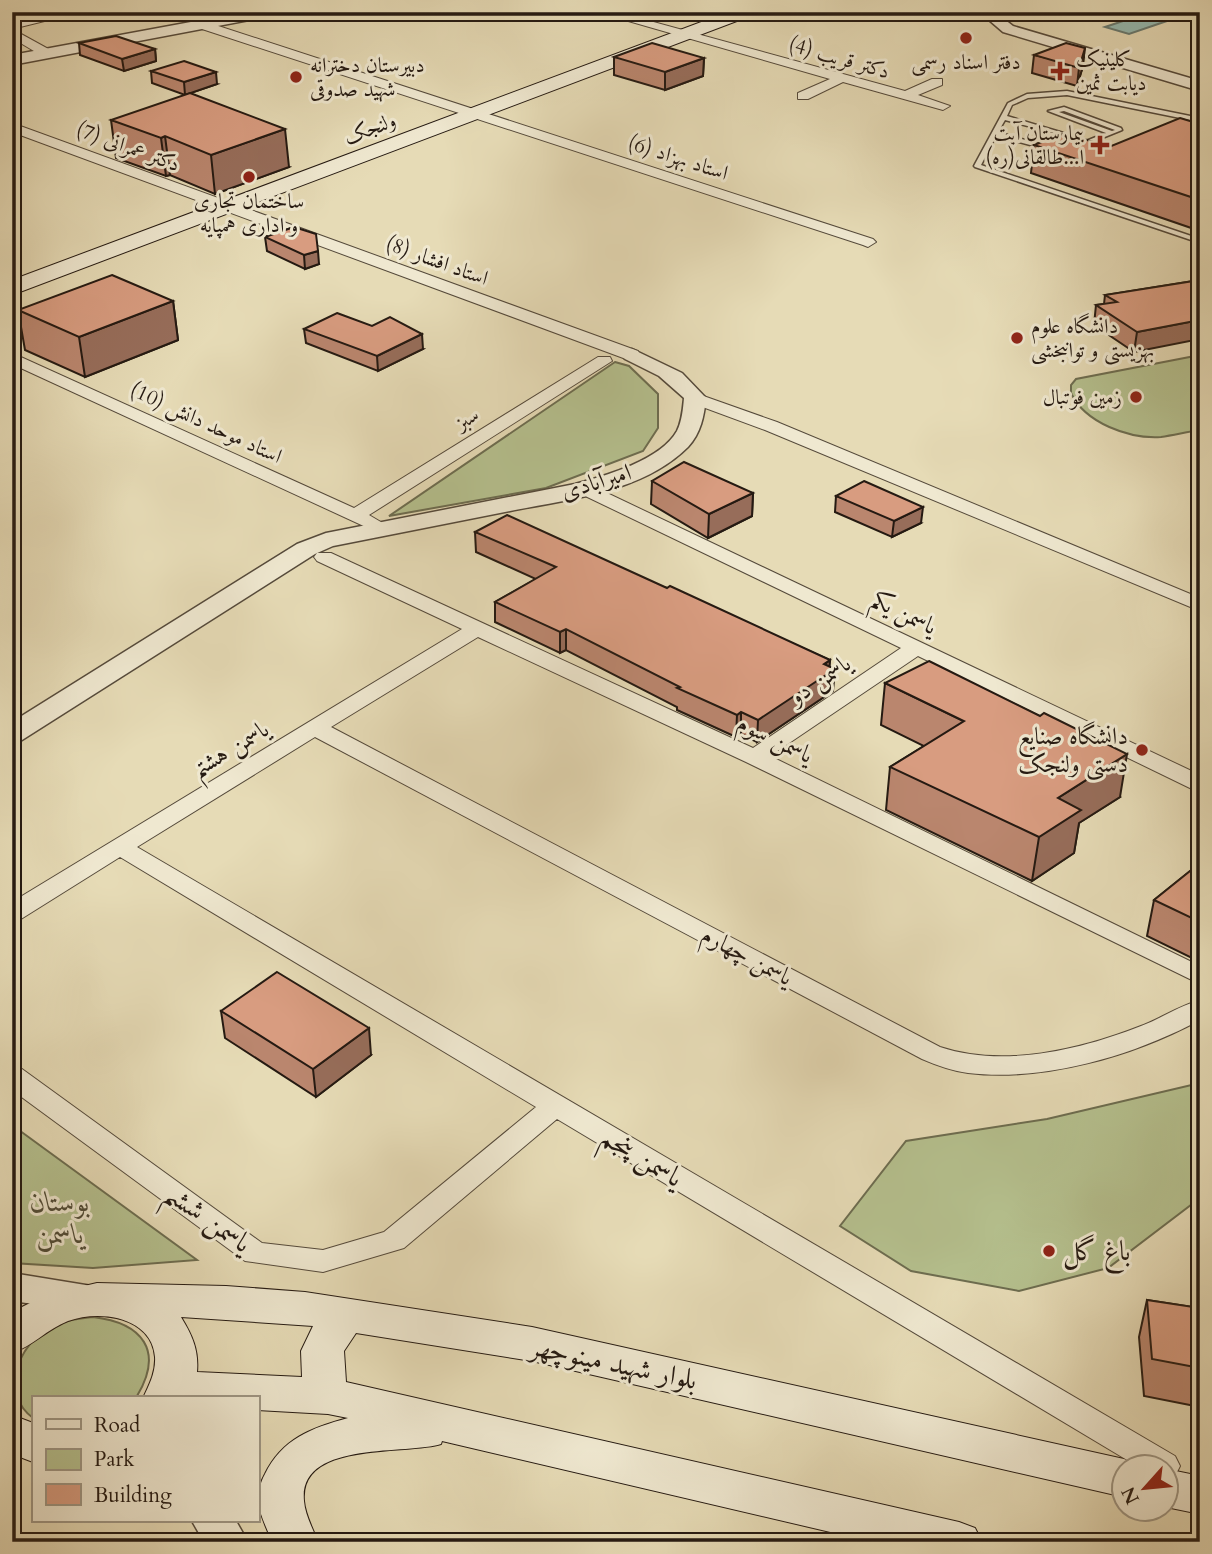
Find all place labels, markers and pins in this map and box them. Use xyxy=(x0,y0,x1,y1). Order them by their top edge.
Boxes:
marker: دفتر اسناد رسمی xyxy=(958,30,974,46)
place label: کلینیک دیابت ثمین xyxy=(1076,45,1146,98)
place label: دفتر اسناد رسمی xyxy=(911,48,1021,77)
place label: دبیرستان دخترانه شهید صدوقی xyxy=(310,51,425,104)
marker: کلینیک دیابت ثمین xyxy=(1050,61,1070,81)
marker: دبیرستان دخترانه شهید صدوقی xyxy=(288,69,304,85)
place label: بیمارستان آیت ا...طالقانی(ره) xyxy=(985,119,1085,172)
marker: بیمارستان آیت ا...طالقانی(ره) xyxy=(1090,135,1110,155)
marker: ساختمان تجاری و اداری همپایه xyxy=(241,169,257,185)
place label: ساختمان تجاری و اداری همپایه xyxy=(194,187,304,240)
place label: دانشگاه علوم بهزیستی و توانبخشی xyxy=(1031,312,1154,365)
marker: دانشگاه علوم بهزیستی و توانبخشی xyxy=(1009,330,1025,346)
place label: زمین فوتبال xyxy=(1043,383,1122,412)
marker: زمین فوتبال xyxy=(1128,389,1144,405)
place label: دانشگاه صنایع دستى ولنجک xyxy=(1018,720,1128,781)
marker: دانشگاه صنایع دستى ولنجک xyxy=(1134,742,1150,758)
place label: باغ گل xyxy=(1063,1232,1131,1274)
marker: باغ گل xyxy=(1041,1243,1057,1259)

